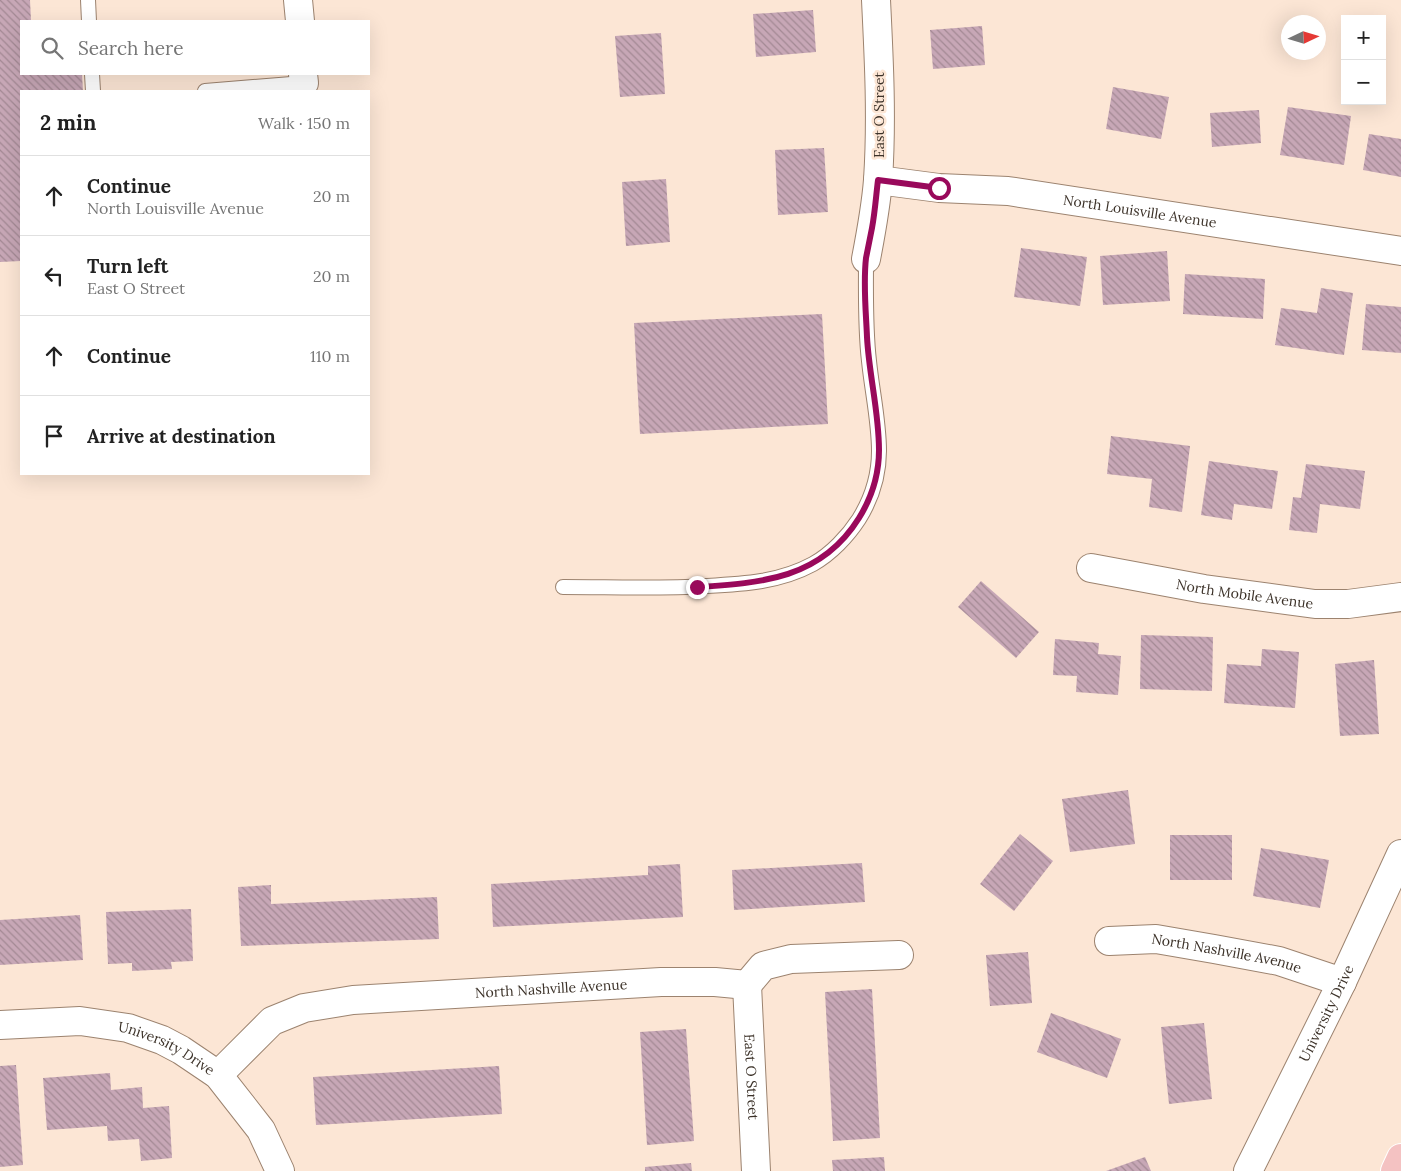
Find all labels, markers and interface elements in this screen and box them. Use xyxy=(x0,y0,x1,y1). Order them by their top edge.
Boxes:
north arrow xyxy=(1281,15,1326,60)
map controls xyxy=(1341,15,1386,105)
button: + xyxy=(1341,15,1386,60)
search box xyxy=(20,20,370,75)
icon: search xyxy=(38,34,66,62)
text: Search here xyxy=(78,36,184,60)
button: − xyxy=(1341,60,1386,105)
street label: East O Street xyxy=(870,71,888,158)
text: 2 min xyxy=(40,109,96,136)
text: Walk · 150 m xyxy=(258,113,350,133)
text: Continue xyxy=(87,174,171,198)
route start xyxy=(928,177,951,200)
icon: ahead xyxy=(40,182,68,210)
text: 20 m xyxy=(313,186,350,206)
street label: North Louisville Avenue xyxy=(1062,191,1218,232)
text: North Louisville Avenue xyxy=(87,198,264,218)
text: Turn left xyxy=(87,254,168,278)
icon: left xyxy=(40,262,68,290)
text: 20 m xyxy=(313,266,350,286)
text: East O Street xyxy=(87,278,185,298)
icon: ahead xyxy=(40,342,68,370)
text: Continue xyxy=(87,344,171,368)
text: 110 m xyxy=(310,346,350,366)
icon: arrive xyxy=(40,422,68,450)
text: Arrive at destination xyxy=(87,424,276,448)
street label: North Mobile Avenue xyxy=(1175,575,1315,613)
route end xyxy=(686,576,709,599)
street label: North Nashville Avenue xyxy=(1150,929,1304,977)
street label: University Drive xyxy=(1295,962,1358,1065)
street label: North Nashville Avenue xyxy=(474,975,628,1002)
street label: University Drive xyxy=(117,1018,219,1079)
street label: East O Street xyxy=(740,1033,763,1121)

